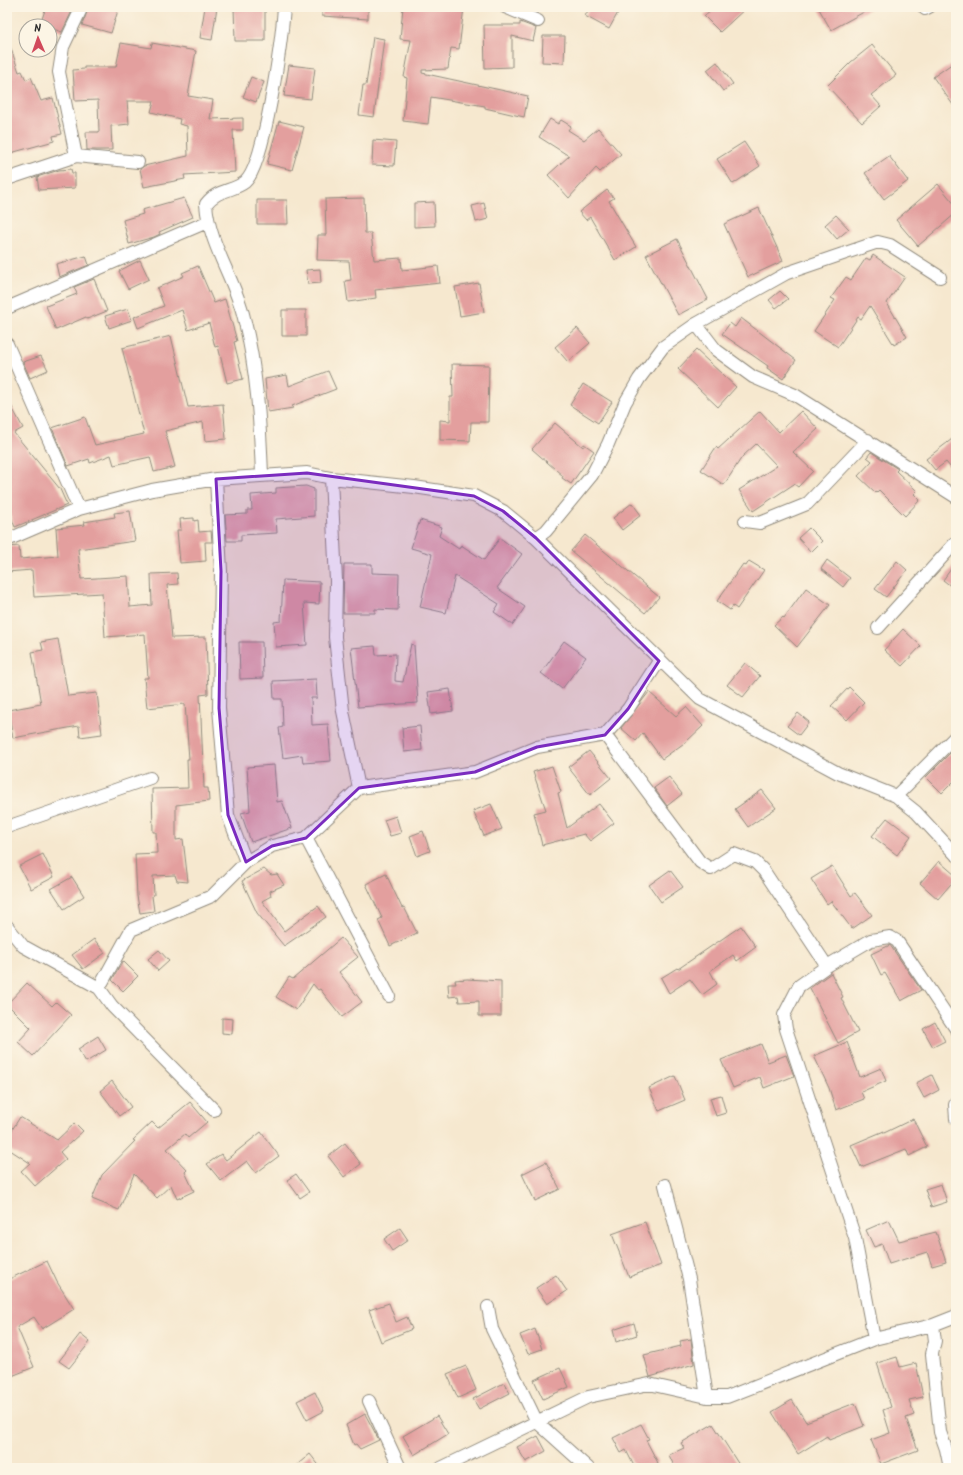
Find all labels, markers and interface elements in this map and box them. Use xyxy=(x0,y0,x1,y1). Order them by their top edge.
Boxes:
north arrow xyxy=(18,18,58,58)
text: N xyxy=(34,20,42,38)

